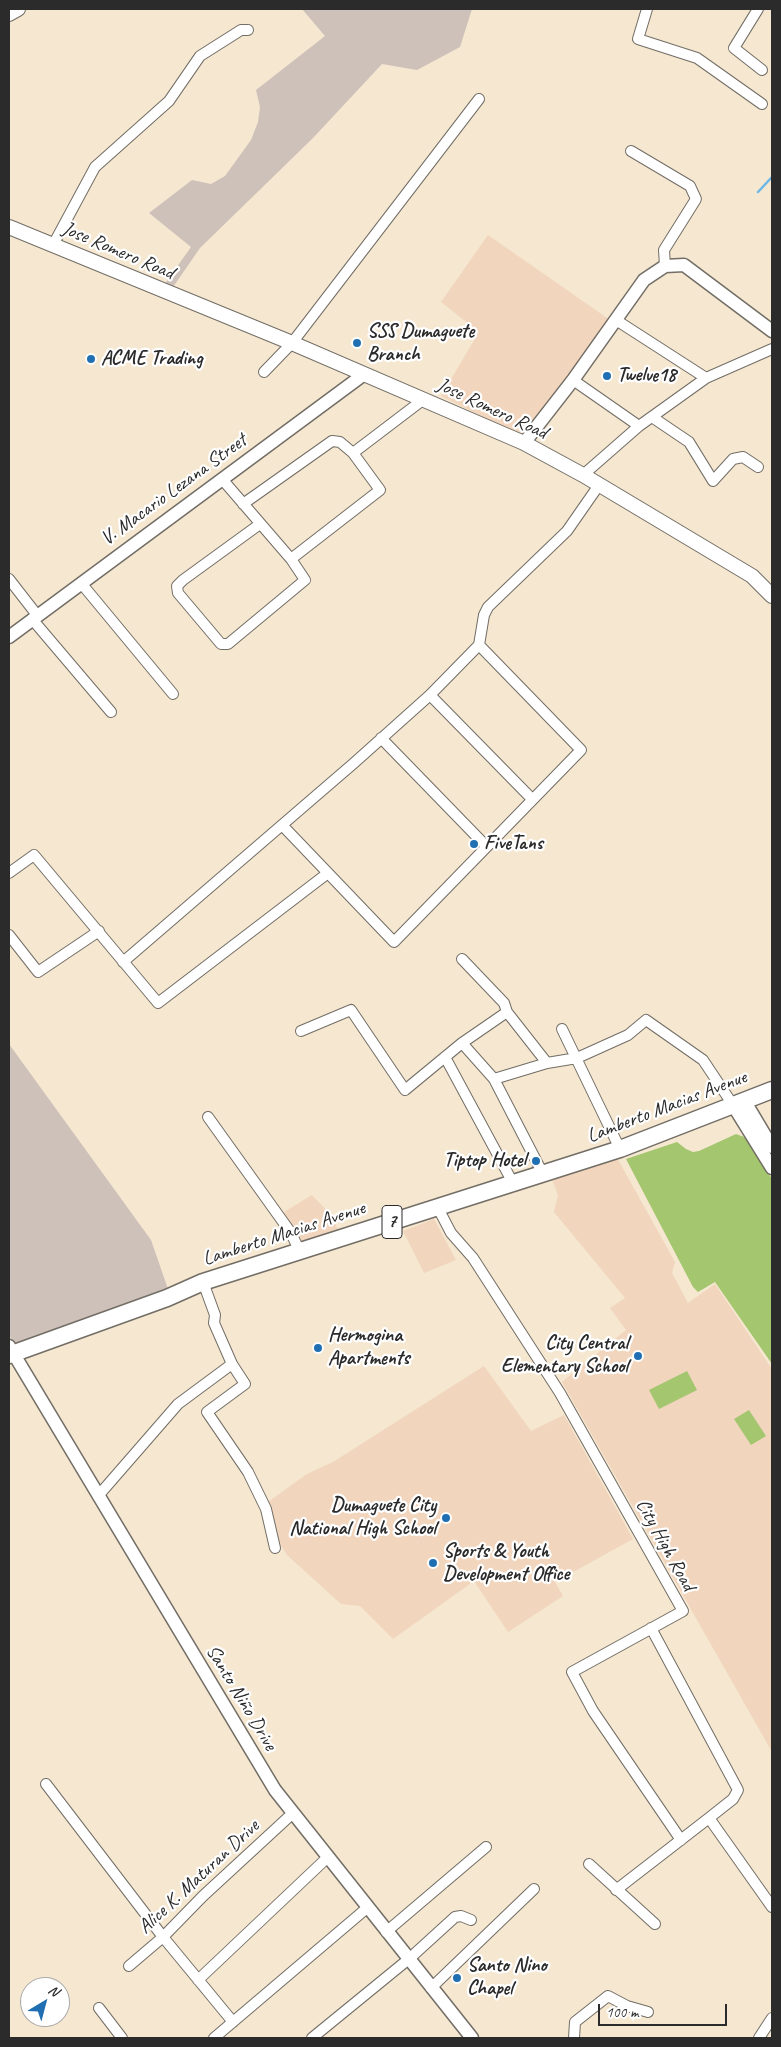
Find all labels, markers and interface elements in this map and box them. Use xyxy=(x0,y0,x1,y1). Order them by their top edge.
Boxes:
street label: Jose Romero Road xyxy=(59,217,177,285)
place label: SSS Dumaguete Branch xyxy=(367,320,474,367)
marker: SSS Dumaguete Branch xyxy=(351,337,363,349)
place label: ACME Trading xyxy=(101,347,203,371)
marker: ACME Trading xyxy=(85,353,97,365)
place label: Twelve18 xyxy=(617,364,676,388)
marker: Twelve18 xyxy=(601,370,613,382)
street label: Jose Romero Road xyxy=(433,373,551,445)
street label: V. Macario Lezana Street xyxy=(96,429,252,551)
place label: FiveTans xyxy=(484,832,543,856)
marker: FiveTans xyxy=(468,838,480,850)
street label: Lamberto Macias Avenue xyxy=(584,1065,750,1149)
place label: Tiptop Hotel xyxy=(444,1149,526,1173)
marker: Tiptop Hotel xyxy=(530,1155,542,1167)
street label: Lamberto Macias Avenue xyxy=(200,1196,368,1272)
road number: 7 xyxy=(382,1206,402,1238)
place label: Hermogina Apartments xyxy=(328,1324,409,1371)
place label: City Central Elementary School xyxy=(501,1332,628,1379)
marker: Hermogina Apartments xyxy=(312,1342,324,1354)
marker: City Central Elementary School xyxy=(632,1350,644,1362)
place label: Dumaguete City National High School xyxy=(289,1494,436,1541)
street label: City High Road xyxy=(630,1495,700,1595)
marker: Dumaguete City National High School xyxy=(440,1512,452,1524)
place label: Sports & Youth Development Office xyxy=(443,1540,569,1587)
marker: Sports & Youth Development Office xyxy=(427,1557,439,1569)
street label: Santo Niño Drive xyxy=(200,1641,282,1755)
street label: Alice K. Maturan Drive xyxy=(134,1815,264,1939)
place label: Santo Nino Chapel xyxy=(467,1954,547,2001)
marker: Santo Nino Chapel xyxy=(451,1972,463,1984)
north arrow xyxy=(20,1977,70,2027)
text: N xyxy=(45,1981,62,2000)
scale bar xyxy=(601,1994,730,2026)
text: 100 m xyxy=(606,2003,638,2022)

